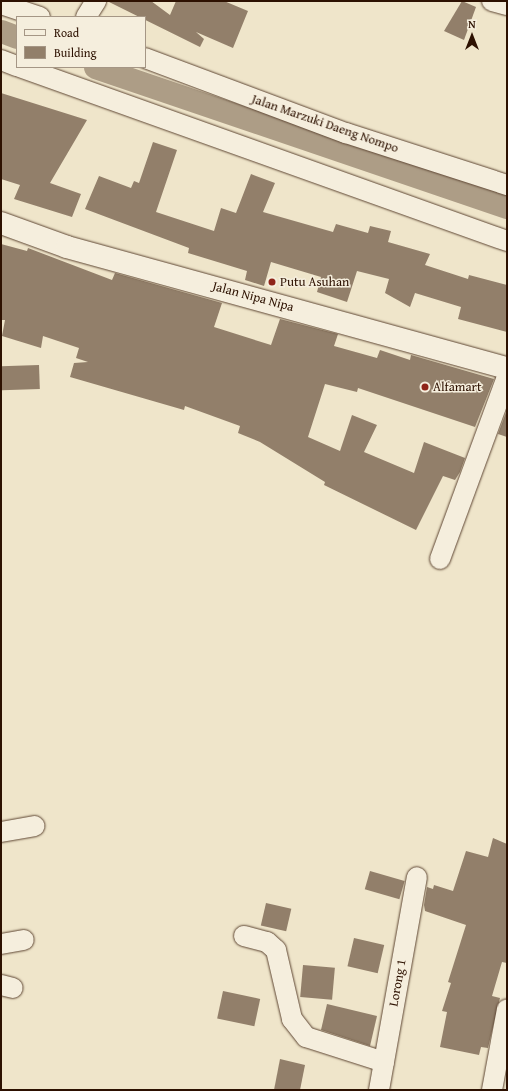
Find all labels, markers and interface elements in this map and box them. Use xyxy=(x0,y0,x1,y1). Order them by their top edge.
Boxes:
legend xyxy=(16,16,146,68)
north arrow xyxy=(452,16,492,56)
text: N xyxy=(468,16,476,32)
text: Road xyxy=(54,24,79,41)
text: Building xyxy=(54,44,97,61)
street label: Jalan Marzuki Daeng Nompo xyxy=(249,91,401,157)
place label: Putu Asuhan xyxy=(280,274,349,290)
marker: Putu Asuhan xyxy=(267,277,277,287)
street label: Jalan Nipa Nipa xyxy=(211,279,295,315)
place label: Alfamart xyxy=(433,379,482,395)
marker: Alfamart xyxy=(420,382,430,392)
street label: Lorong 1 xyxy=(386,958,410,1008)

